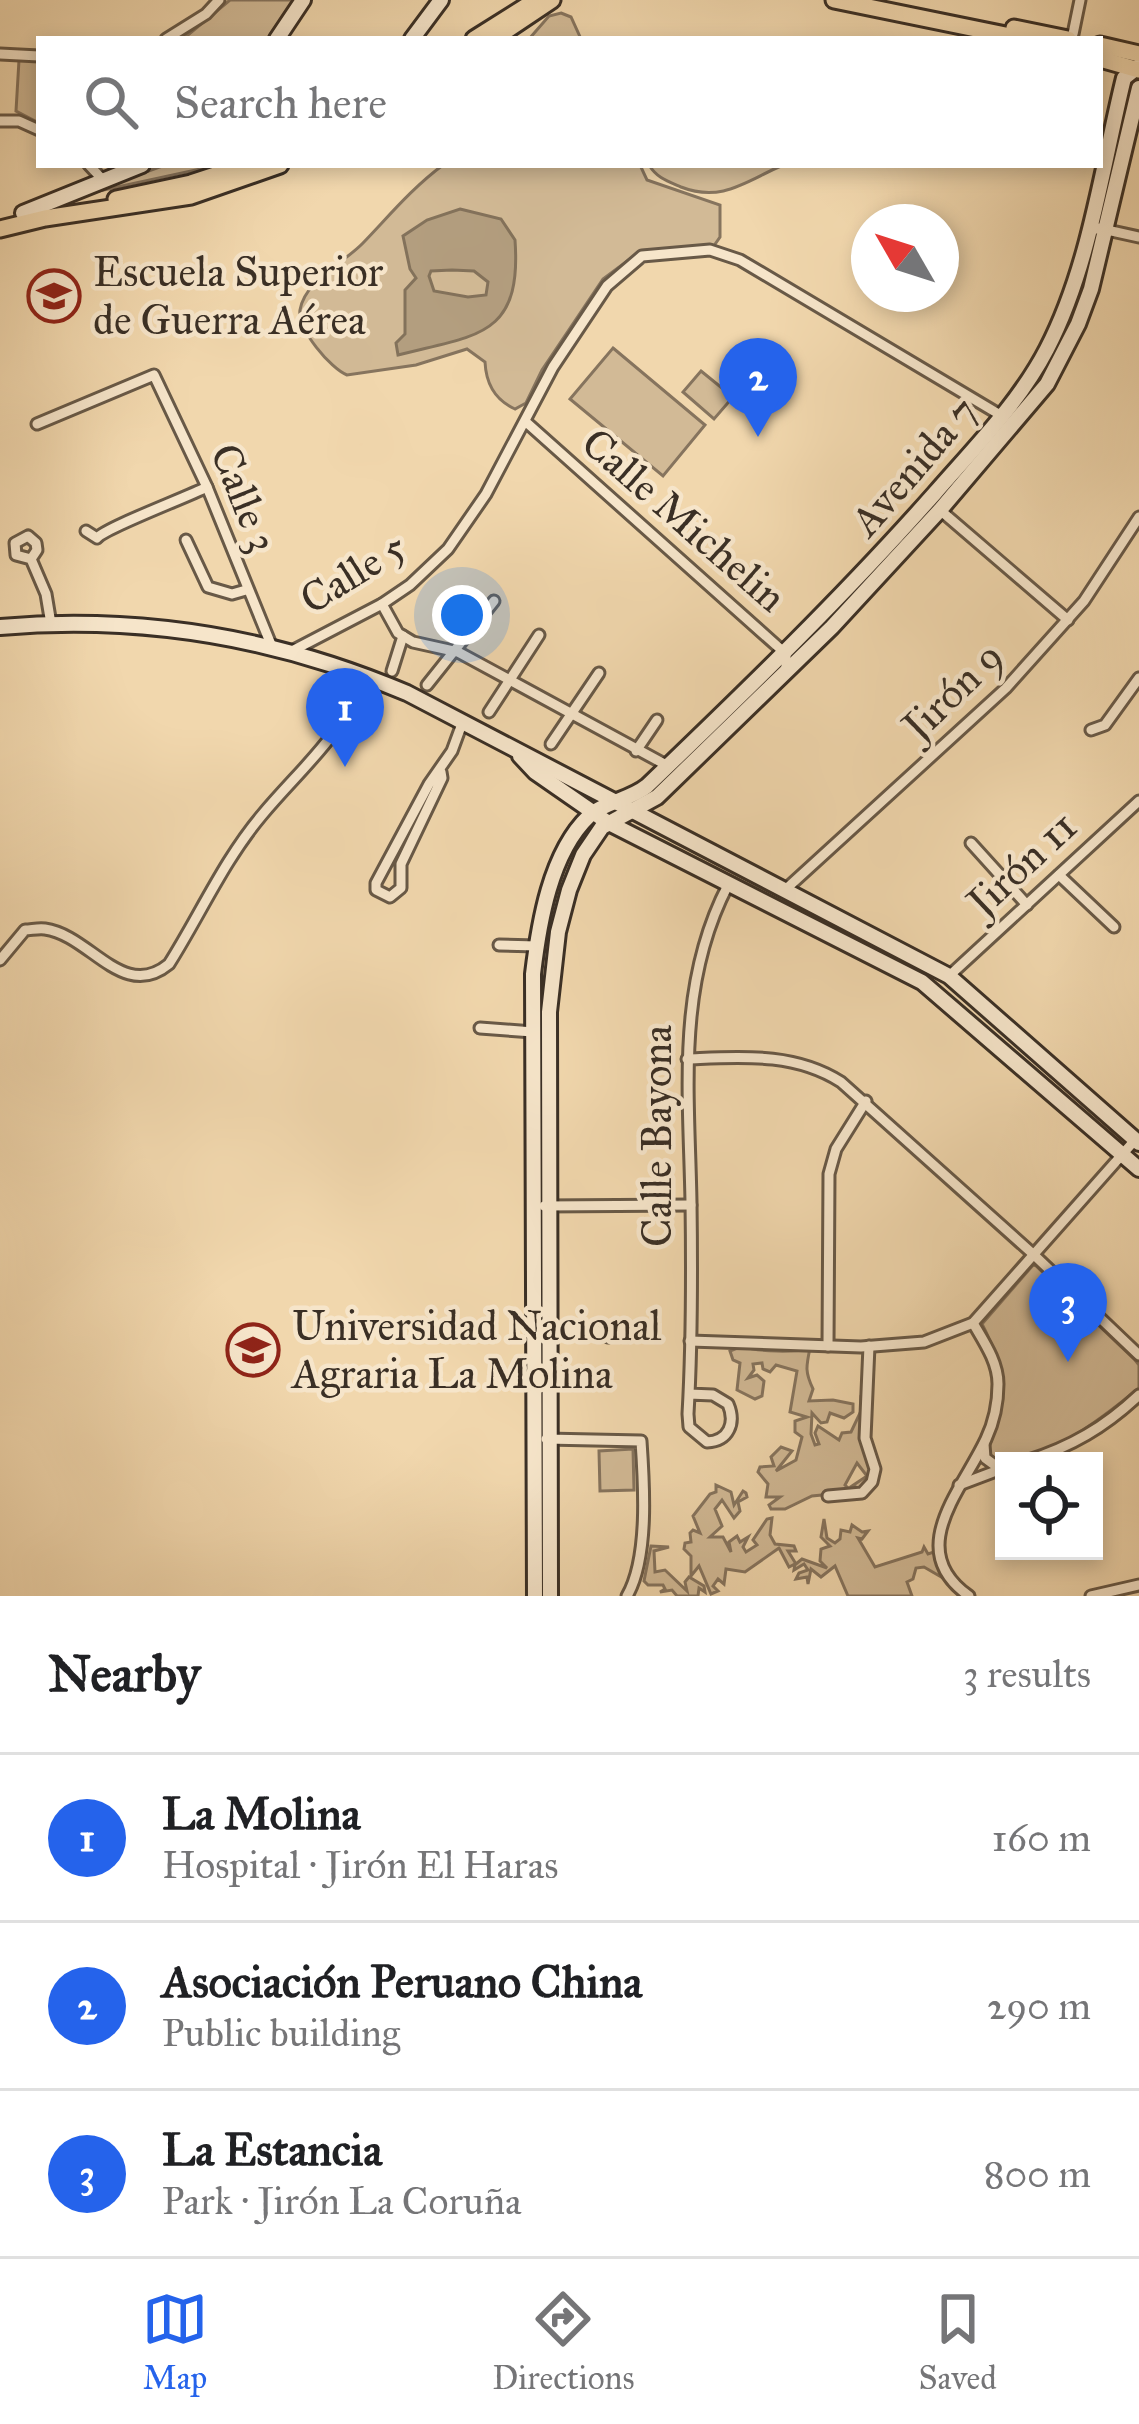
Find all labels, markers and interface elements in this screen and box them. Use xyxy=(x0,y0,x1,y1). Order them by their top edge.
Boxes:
search box xyxy=(36,36,1103,168)
icon: search xyxy=(78,69,144,135)
text: Search here xyxy=(174,75,387,130)
north arrow xyxy=(851,204,959,312)
place label: Escuela Superior de Guerra Aérea xyxy=(93,246,384,346)
school or university icon: Escuela Superior de Guerra Aérea xyxy=(26,268,82,324)
pin: 2 xyxy=(719,338,797,437)
street label: Avenida 7 xyxy=(838,385,989,548)
street label: Calle Michelin xyxy=(571,417,797,623)
street label: Calle 3 xyxy=(199,436,289,560)
street label: Calle 5 xyxy=(290,520,416,626)
your location xyxy=(432,585,492,645)
street label: Jirón 9 xyxy=(889,631,1014,754)
pin: 1 xyxy=(306,668,384,767)
street label: Jirón 11 xyxy=(954,800,1087,930)
street label: Calle Bayona xyxy=(631,1025,683,1247)
pin: 3 xyxy=(1029,1263,1107,1362)
place label: Universidad Nacional Agraria La Molina xyxy=(290,1300,662,1400)
school or university icon: Universidad Nacional Agraria La Molina xyxy=(225,1322,281,1378)
map controls xyxy=(995,1452,1103,1560)
button: locate xyxy=(995,1452,1103,1560)
text: Nearby xyxy=(48,1643,200,1705)
text: 3 results xyxy=(963,1650,1091,1698)
text: La Molina xyxy=(162,1786,361,1841)
text: 1 xyxy=(79,1814,95,1862)
text: 160 m xyxy=(992,1814,1091,1862)
text: Hospital · Jirón El Haras xyxy=(162,1841,558,1889)
text: Asociación Peruano China xyxy=(162,1954,642,2009)
text: 2 xyxy=(77,1982,97,2030)
text: 290 m xyxy=(987,1982,1091,2030)
text: Public building xyxy=(162,2009,400,2057)
text: La Estancia xyxy=(162,2122,382,2177)
text: 3 xyxy=(79,2150,95,2198)
text: 800 m xyxy=(984,2150,1091,2198)
text: Park · Jirón La Coruña xyxy=(162,2177,521,2225)
tab: Map xyxy=(142,2286,208,2398)
tab: Directions xyxy=(492,2286,634,2398)
tab: Saved xyxy=(919,2286,997,2398)

